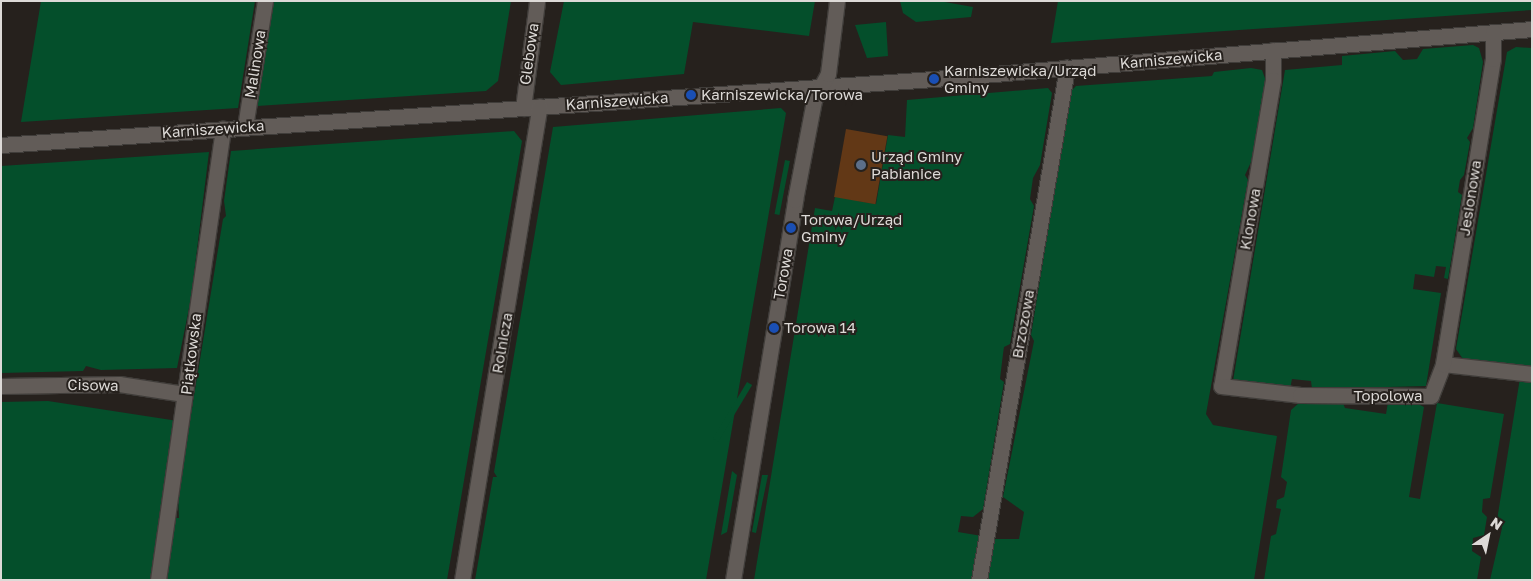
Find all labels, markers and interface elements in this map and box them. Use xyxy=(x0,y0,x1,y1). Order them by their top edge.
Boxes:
street label: Glebowa xyxy=(516,22,542,86)
street label: Malinowa xyxy=(241,29,269,99)
street label: Karniszewicka xyxy=(1119,46,1223,72)
place label: Karniszewicka/Urząd Gminy xyxy=(944,61,1097,96)
marker: Karniszewicka/Urząd Gminy xyxy=(928,73,940,85)
place label: Karniszewicka/Torowa xyxy=(701,86,863,104)
street label: Karniszewicka xyxy=(565,88,669,114)
marker: Karniszewicka/Torowa xyxy=(685,89,697,101)
street label: Karniszewicka xyxy=(161,116,265,142)
place label: Urząd Gminy Pabianice xyxy=(871,147,962,182)
marker: Urząd Gminy Pabianice xyxy=(855,159,867,171)
street label: Jesionowa xyxy=(1455,159,1485,237)
street label: Klonowa xyxy=(1236,187,1264,251)
place label: Torowa/Urząd Gminy xyxy=(801,210,902,245)
marker: Torowa/Urząd Gminy xyxy=(785,222,797,234)
street label: Torowa xyxy=(770,247,796,301)
street label: Brzozowa xyxy=(1008,288,1038,360)
street label: Rolnicza xyxy=(488,311,516,375)
street label: Piątkowska xyxy=(177,312,205,396)
place label: Torowa 14 xyxy=(784,319,856,337)
marker: Torowa 14 xyxy=(768,322,780,334)
street label: Cisowa xyxy=(67,376,119,394)
street label: Topolowa xyxy=(1354,387,1422,405)
north arrow xyxy=(1463,511,1513,561)
text: N xyxy=(1487,513,1506,533)

